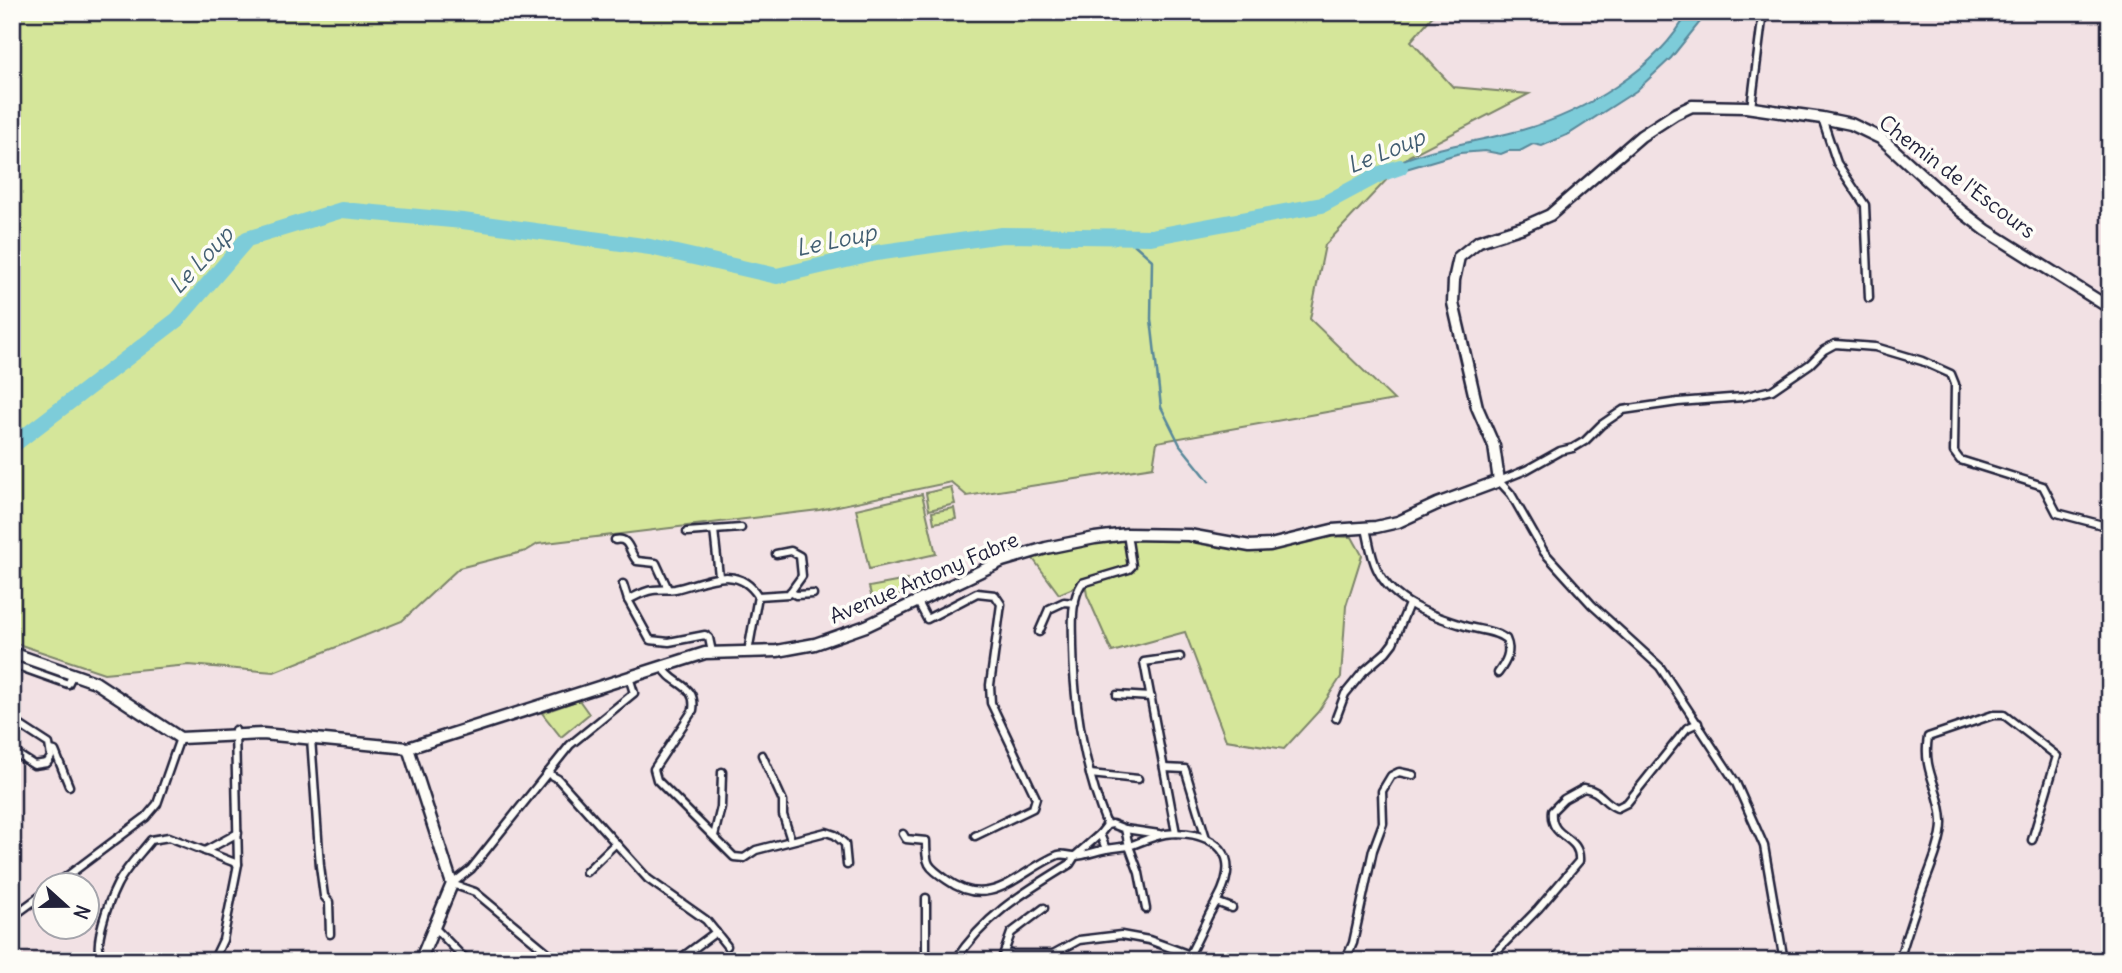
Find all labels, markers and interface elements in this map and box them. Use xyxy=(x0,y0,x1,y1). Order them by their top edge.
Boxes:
street label: Chemin de l'Escours xyxy=(1874,109,2041,244)
water label: Le Loup xyxy=(1343,122,1430,179)
water label: Le Loup xyxy=(793,217,880,262)
water label: Le Loup xyxy=(162,219,240,299)
street label: Avenue Antony Fabre xyxy=(825,526,1022,630)
north arrow xyxy=(32,872,102,942)
text: N xyxy=(68,902,95,923)

